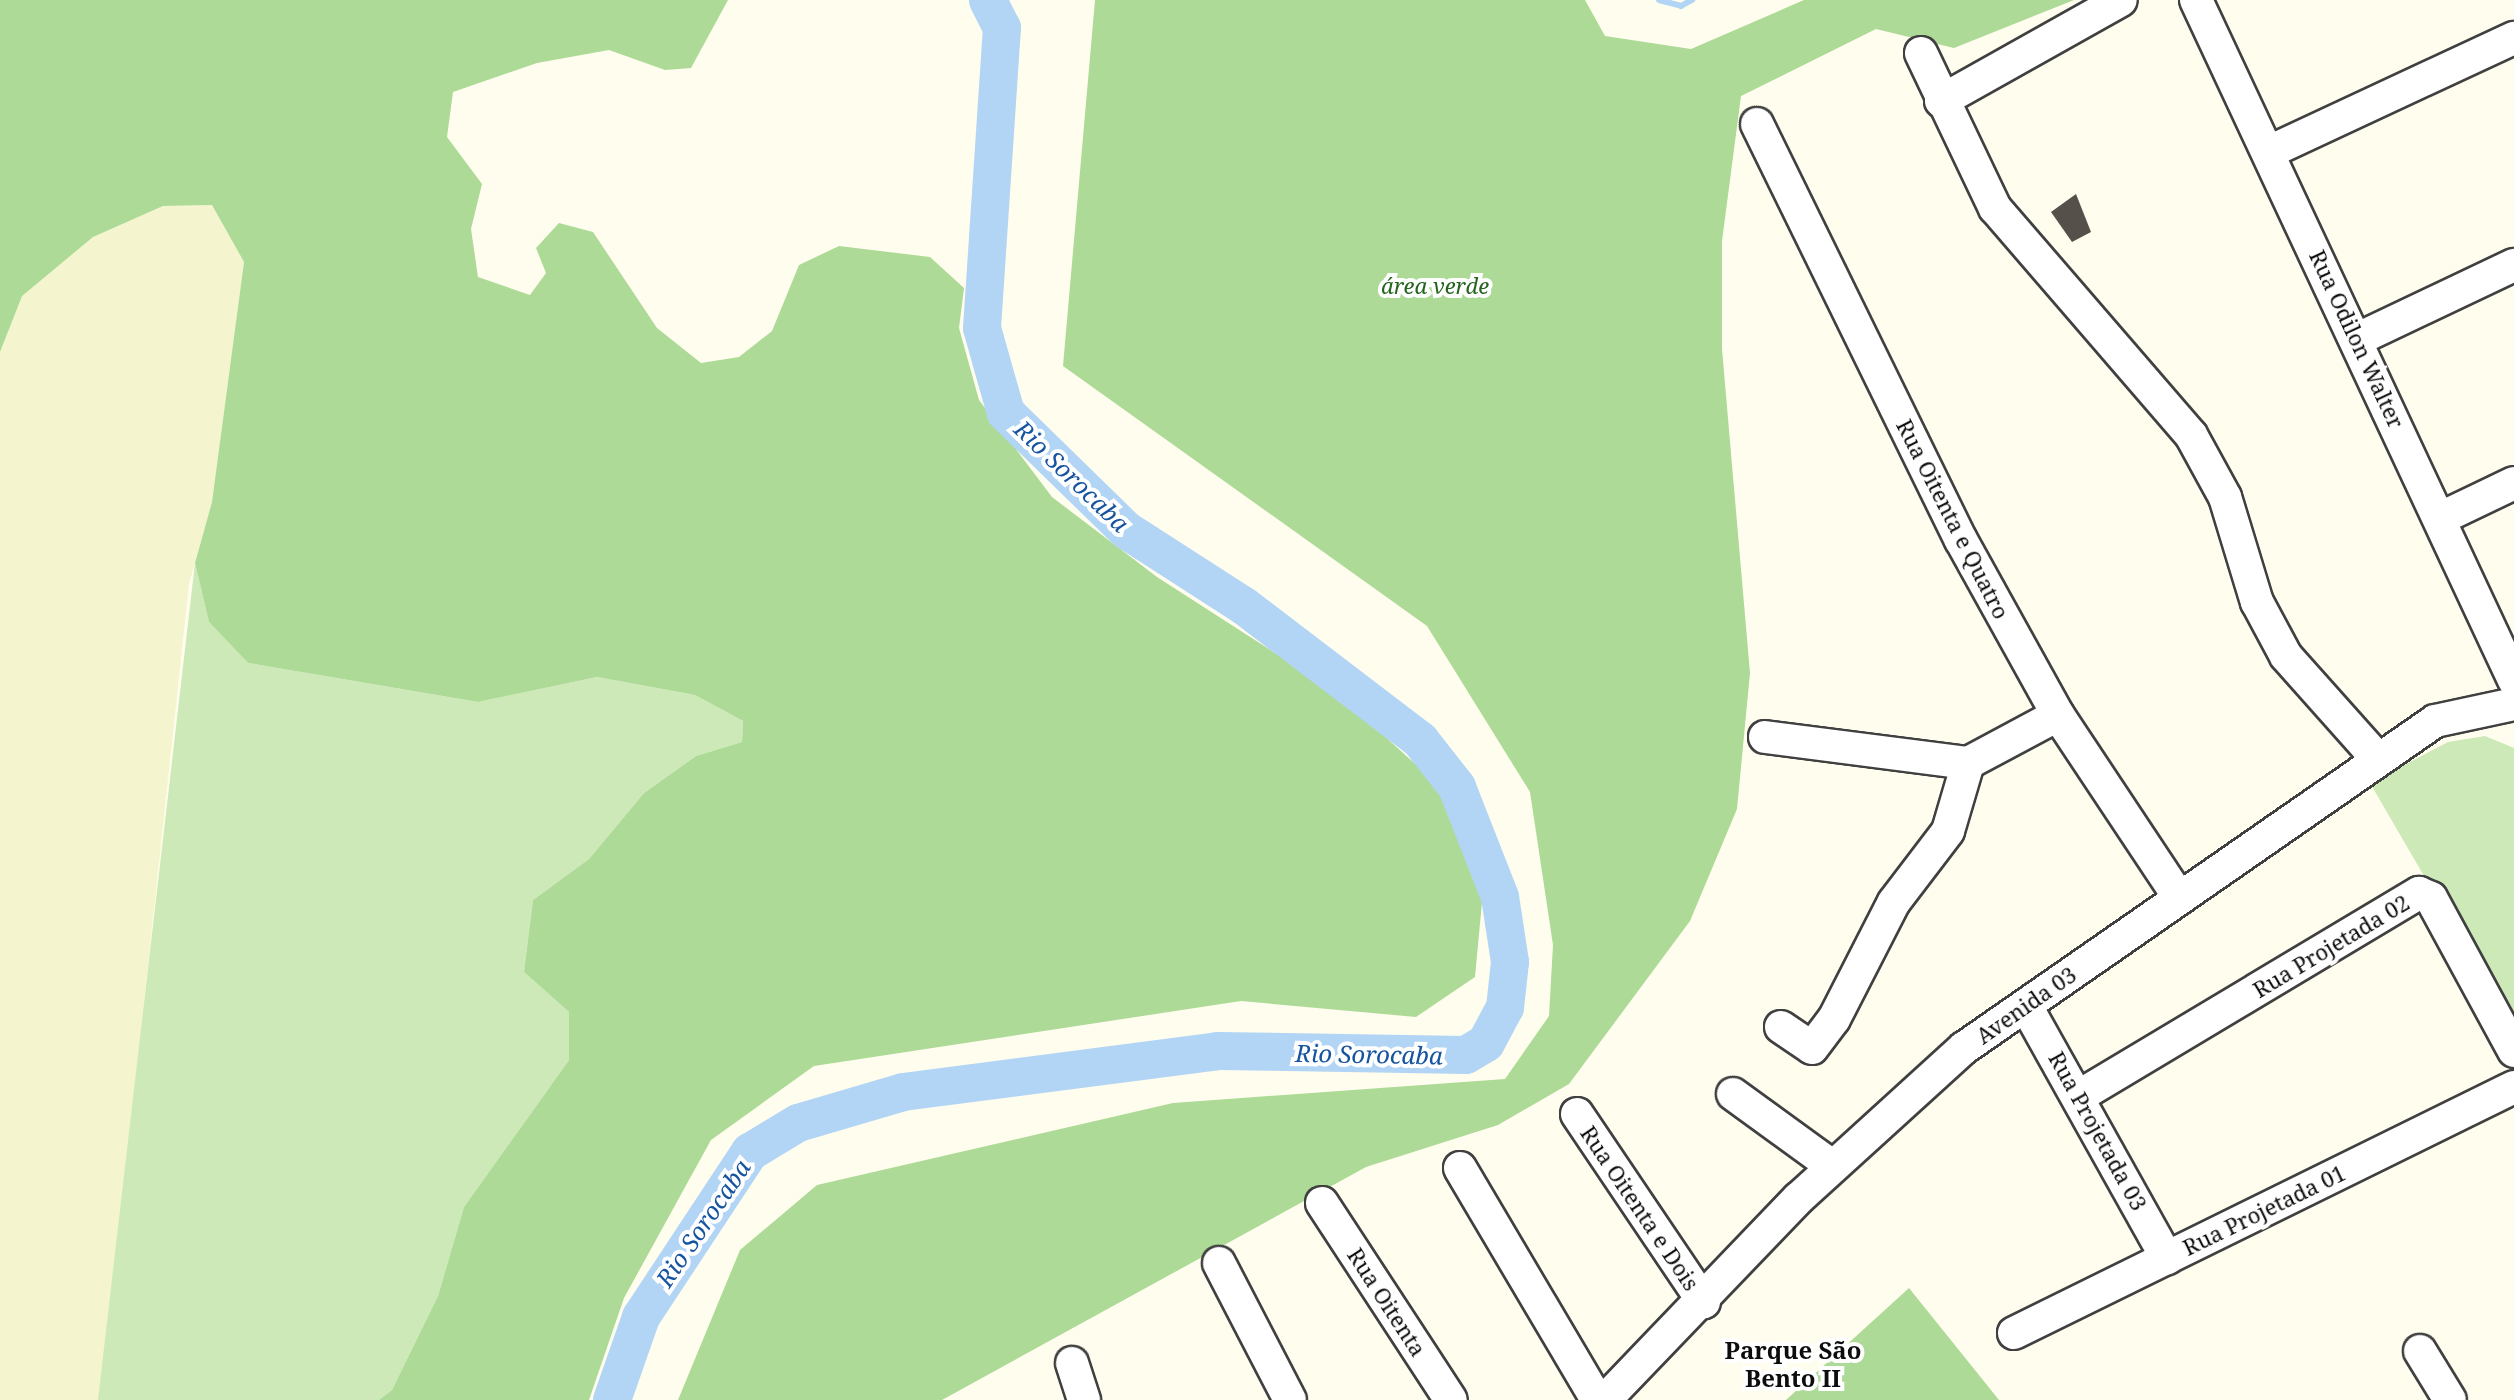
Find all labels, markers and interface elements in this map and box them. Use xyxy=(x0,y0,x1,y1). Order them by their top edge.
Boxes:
street label: Rua Odilon Walter xyxy=(2304,246,2410,432)
park label: área verde xyxy=(1381,273,1489,299)
water label: Rio Sorocaba xyxy=(1009,414,1135,538)
street label: Rua Oitenta e Quatro xyxy=(1891,415,2015,623)
street label: Rua Projetada 02 xyxy=(2248,889,2414,1003)
street label: Avenida 03 xyxy=(1971,961,2081,1049)
water label: Rio Sorocaba xyxy=(1295,1038,1443,1070)
street label: Rua Projetada 03 xyxy=(2043,1047,2153,1215)
street label: Rua Oitenta e Dois xyxy=(1575,1121,1705,1295)
water label: Rio Sorocaba xyxy=(650,1154,756,1292)
street label: Rua Projetada 01 xyxy=(2178,1159,2350,1261)
street label: Rua Oitenta xyxy=(1342,1243,1432,1361)
district label: Parque São Bento II xyxy=(1725,1336,1861,1392)

